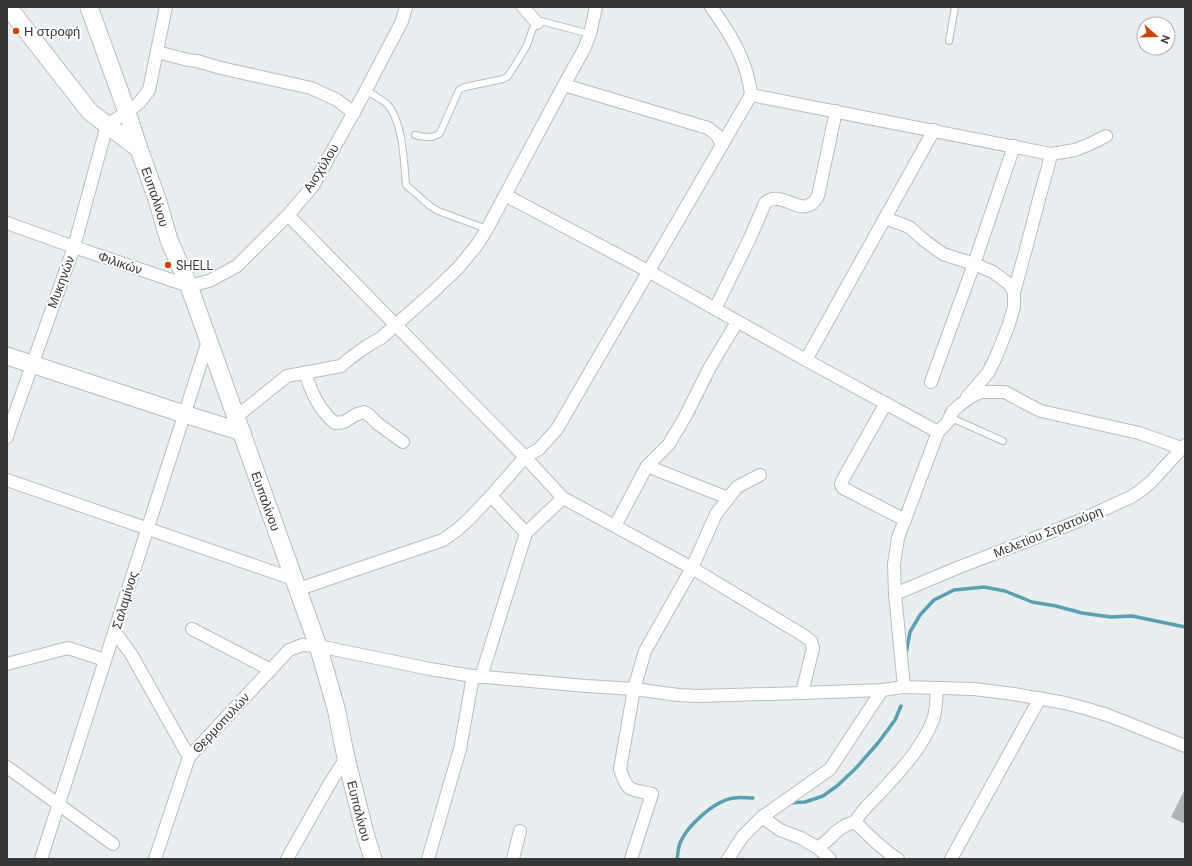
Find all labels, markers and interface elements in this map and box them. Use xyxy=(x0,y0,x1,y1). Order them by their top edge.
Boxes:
north arrow xyxy=(1136,16,1176,56)
place label: Η στροφή xyxy=(24,23,80,40)
marker: Η στροφή xyxy=(11,26,21,36)
text: N xyxy=(1157,33,1173,46)
street label: Αισχύλου xyxy=(299,141,343,195)
street label: Ευπαλίνου xyxy=(138,164,173,229)
street label: Φιλικών xyxy=(96,248,144,278)
street label: Μυκηνών xyxy=(44,253,78,311)
place label: SHELL xyxy=(176,257,214,274)
marker: SHELL xyxy=(163,260,173,270)
street label: Ευπαλίνου xyxy=(248,469,285,533)
street label: Μελετίου Στρατούρη xyxy=(991,502,1105,562)
street label: Σαλαμίνος xyxy=(108,569,142,631)
street label: Θερμοπυλών xyxy=(189,689,253,757)
street label: Ευπαλίνου xyxy=(344,779,375,843)

